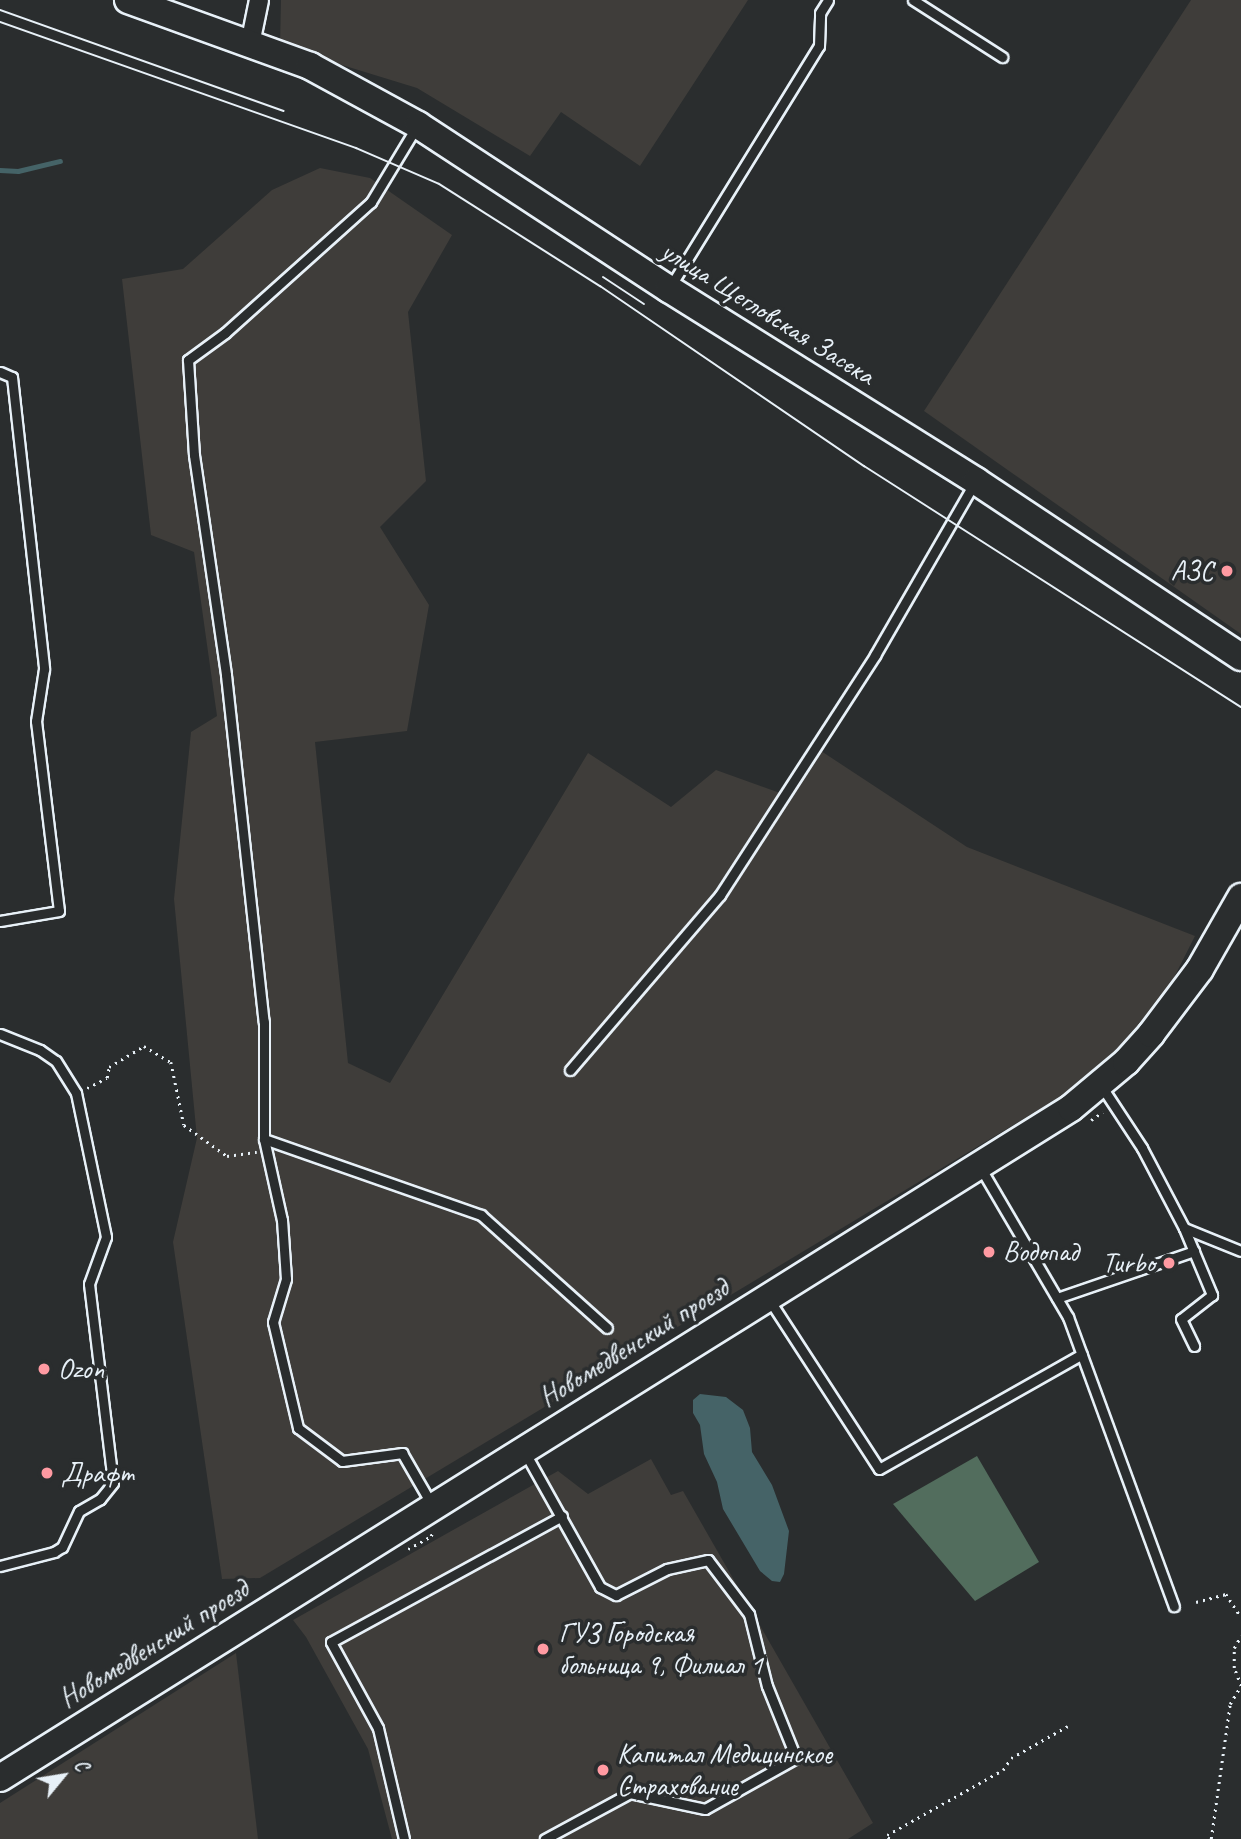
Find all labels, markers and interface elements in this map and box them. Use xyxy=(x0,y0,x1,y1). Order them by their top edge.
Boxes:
street label: улица Щегловская Засека xyxy=(655,234,881,392)
place label: АЗС xyxy=(1171,554,1213,588)
marker: АЗС xyxy=(1219,563,1235,579)
place label: Водопад xyxy=(1003,1235,1078,1269)
marker: Водопад xyxy=(981,1244,997,1260)
place label: Turbo xyxy=(1102,1246,1155,1280)
marker: Turbo xyxy=(1161,1255,1177,1271)
street label: Новомедвенский проезд xyxy=(533,1271,735,1415)
place label: Ozon xyxy=(58,1352,104,1386)
marker: Ozon xyxy=(36,1361,52,1377)
place label: Драфт xyxy=(61,1456,134,1490)
marker: Драфт xyxy=(39,1465,55,1481)
street label: Новомедвенский проезд xyxy=(53,1572,255,1716)
place label: ГУЗ Городская больница 9, Филиал 1 xyxy=(559,1616,763,1682)
marker: ГУЗ Городская больница 9, Филиал 1 xyxy=(533,1639,553,1659)
place label: Капитал Медицинское Страхование xyxy=(617,1737,832,1803)
north arrow xyxy=(28,1741,98,1811)
text: С xyxy=(68,1755,94,1776)
marker: Капитал Медицинское Страхование xyxy=(595,1762,611,1778)

